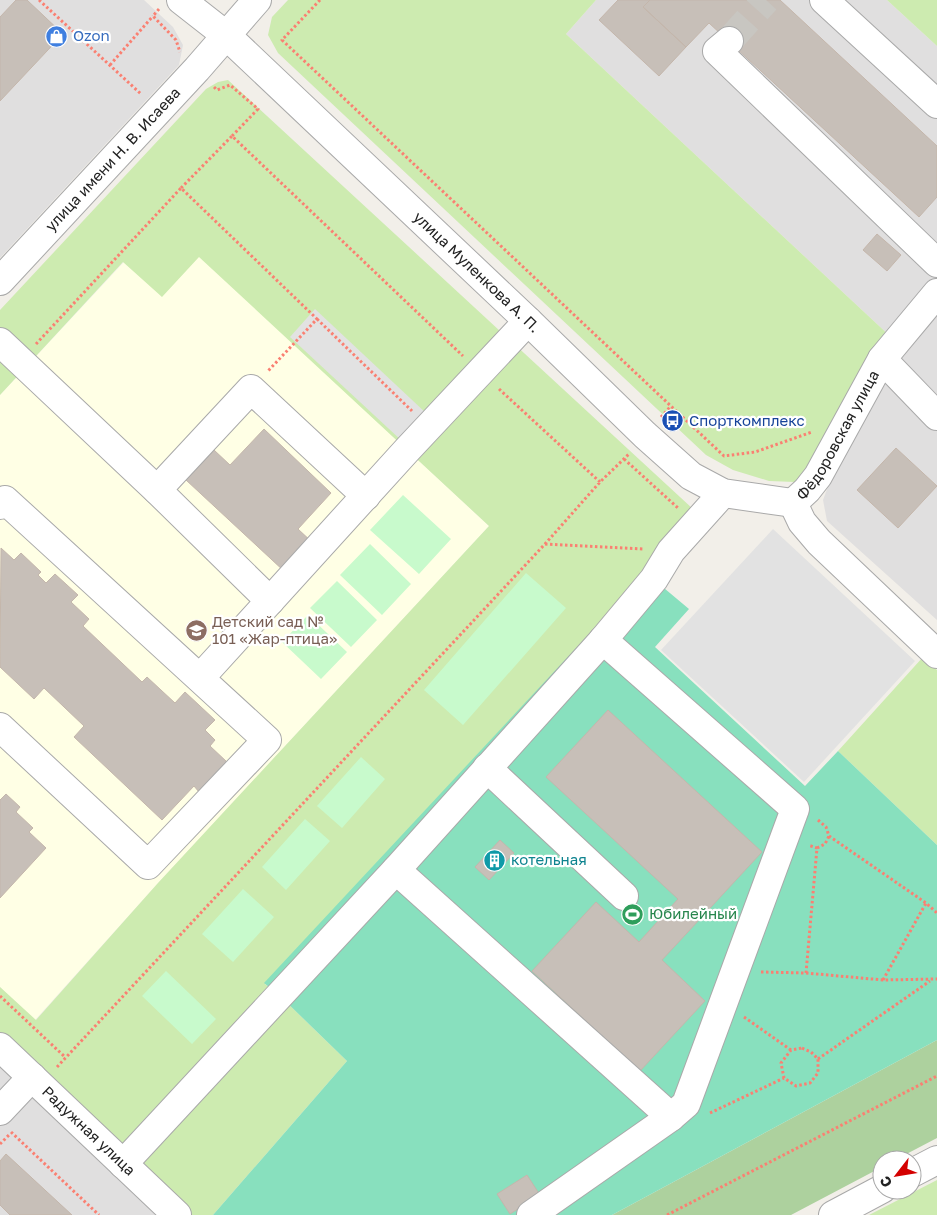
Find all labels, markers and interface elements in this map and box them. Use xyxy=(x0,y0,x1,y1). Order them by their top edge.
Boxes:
shop icon: Ozon xyxy=(45,24,69,48)
place label: Ozon xyxy=(73,26,110,44)
street label: улица имени Н. В. Исаева xyxy=(41,83,184,234)
street label: улица Муленкова А. П. xyxy=(410,207,544,336)
street label: Фёдоровская улица xyxy=(792,367,882,503)
bus stop icon: Спорткомплекс xyxy=(661,409,685,433)
place label: Спорткомплекс xyxy=(689,411,805,429)
place label: Детский сад № 101 «Жар-птица» xyxy=(212,612,337,647)
school or university icon: Детский сад № 101 «Жар-птица» xyxy=(184,619,208,643)
building icon: котельная xyxy=(483,848,507,872)
place label: котельная xyxy=(511,850,587,868)
sports icon: Юбилейный xyxy=(621,902,645,926)
place label: Юбилейный xyxy=(649,904,737,922)
street label: Радужная улица xyxy=(39,1082,140,1179)
north arrow xyxy=(872,1150,922,1200)
text: С xyxy=(876,1173,895,1191)

